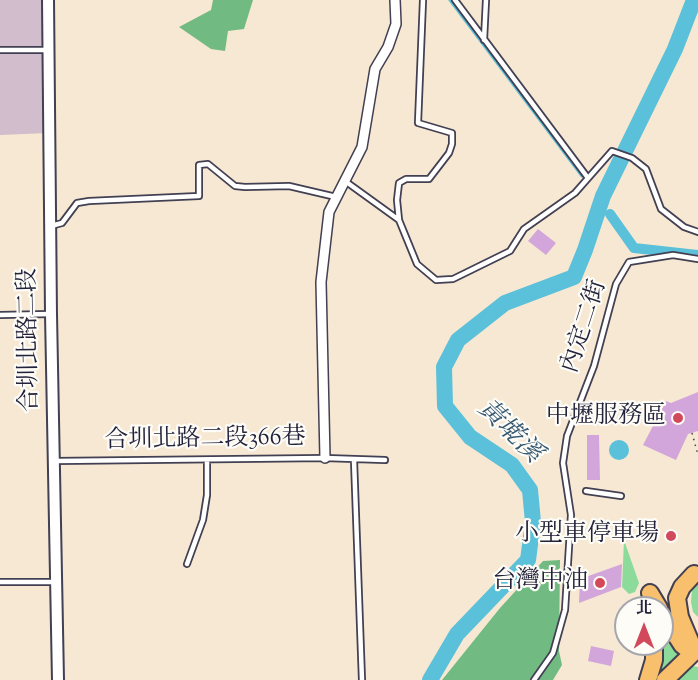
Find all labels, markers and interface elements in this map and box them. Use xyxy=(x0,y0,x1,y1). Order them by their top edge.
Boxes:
street label: 合圳北路二段 xyxy=(15,268,47,412)
street label: 內定二街 xyxy=(557,277,615,377)
water label: 黃墘溪 xyxy=(469,395,547,471)
place label: 中壢服務區 xyxy=(546,404,666,432)
marker: 中壢服務區 xyxy=(671,411,685,425)
street label: 合圳北路二段366巷 xyxy=(104,425,306,457)
place label: 小型車停車場 xyxy=(515,522,659,550)
marker: 小型車停車場 xyxy=(664,529,678,543)
place label: 台灣中油 xyxy=(492,569,588,597)
marker: 台灣中油 xyxy=(593,576,607,590)
north arrow xyxy=(614,596,674,656)
text: 北 xyxy=(636,598,652,621)

